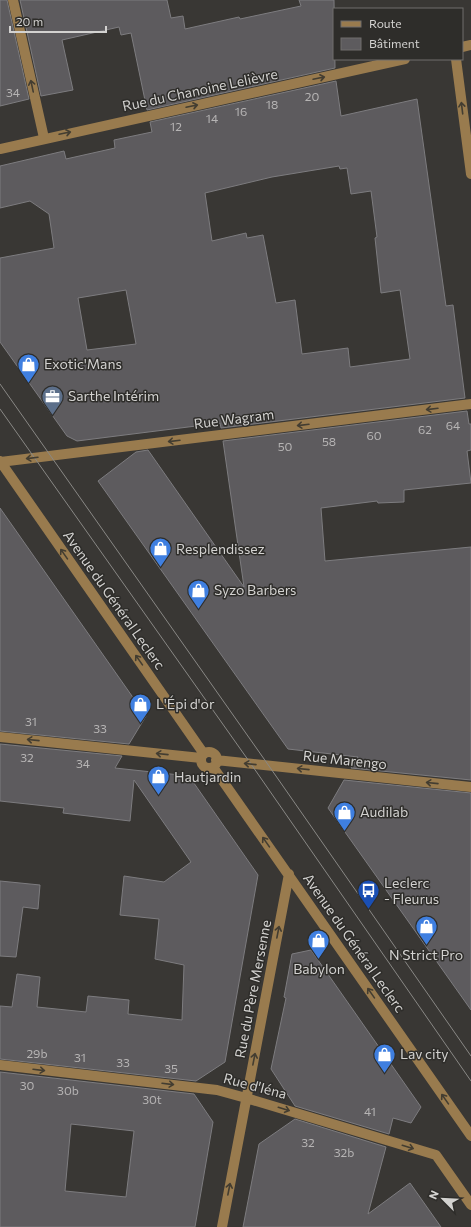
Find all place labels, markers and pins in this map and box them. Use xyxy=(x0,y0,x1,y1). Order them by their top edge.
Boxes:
shop icon: Exotic'Mans xyxy=(16,351,42,384)
place label: Exotic'Mans xyxy=(44,355,122,372)
office icon: Sarthe Intérim xyxy=(39,383,65,416)
place label: Sarthe Intérim xyxy=(68,387,159,404)
shop icon: Resplendissez xyxy=(148,536,174,569)
place label: Resplendissez xyxy=(176,540,265,557)
shop icon: Syzo Barbers xyxy=(186,577,212,610)
place label: Syzo Barbers xyxy=(214,581,296,598)
shop icon: L'Épi d'or xyxy=(128,691,154,724)
place label: L'Épi d'or xyxy=(156,695,215,712)
shop icon: Hautjardin xyxy=(146,764,172,797)
place label: Hautjardin xyxy=(174,768,241,785)
shop icon: Audilab xyxy=(332,799,358,832)
place label: Audilab xyxy=(360,803,408,820)
place label: Leclerc - Fleurus xyxy=(384,874,439,907)
bus stop icon: Leclerc - Fleurus xyxy=(356,878,382,911)
shop icon: N Strict Pro xyxy=(413,914,439,947)
shop icon: Babylon xyxy=(306,928,332,961)
place label: N Strict Pro xyxy=(389,946,463,963)
place label: Babylon xyxy=(293,960,345,977)
shop icon: Lav city xyxy=(372,1041,398,1074)
place label: Lav city xyxy=(400,1045,449,1062)

